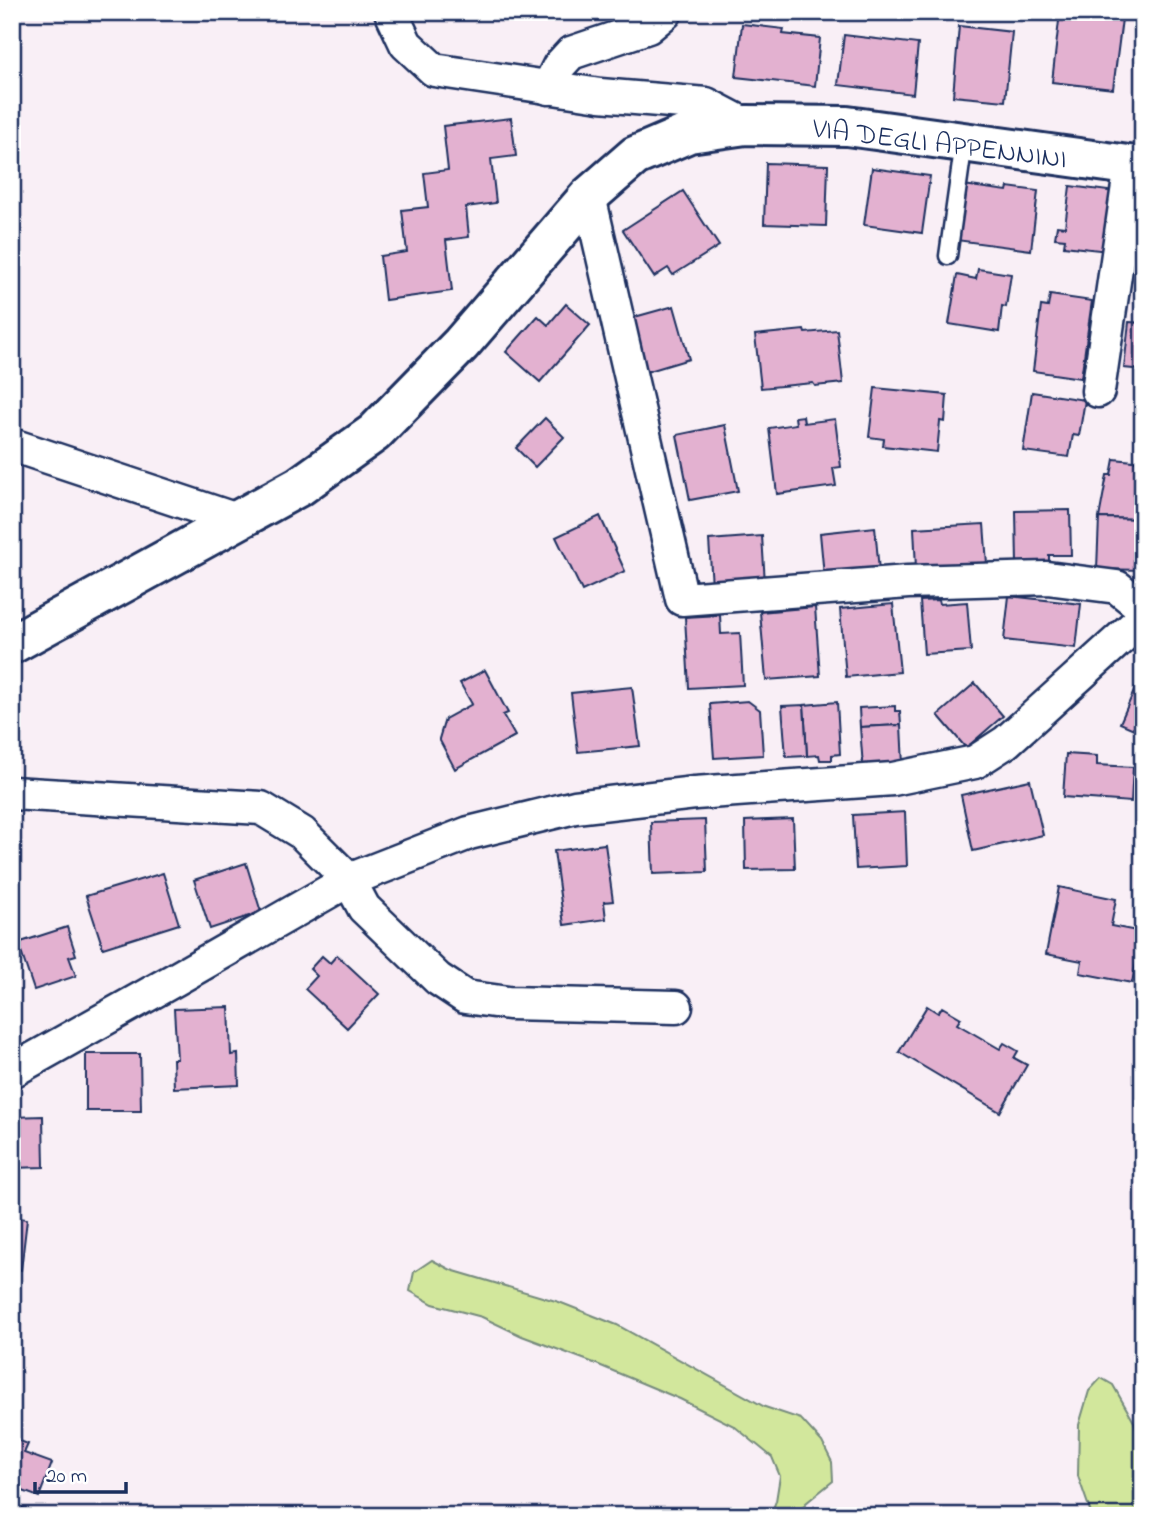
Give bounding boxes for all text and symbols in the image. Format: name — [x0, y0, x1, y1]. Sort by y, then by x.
street label: VIA DEGLI APPENNINI — [809, 109, 1069, 181]
scale bar — [35, 1451, 126, 1495]
text: 20 m — [46, 1462, 87, 1492]

